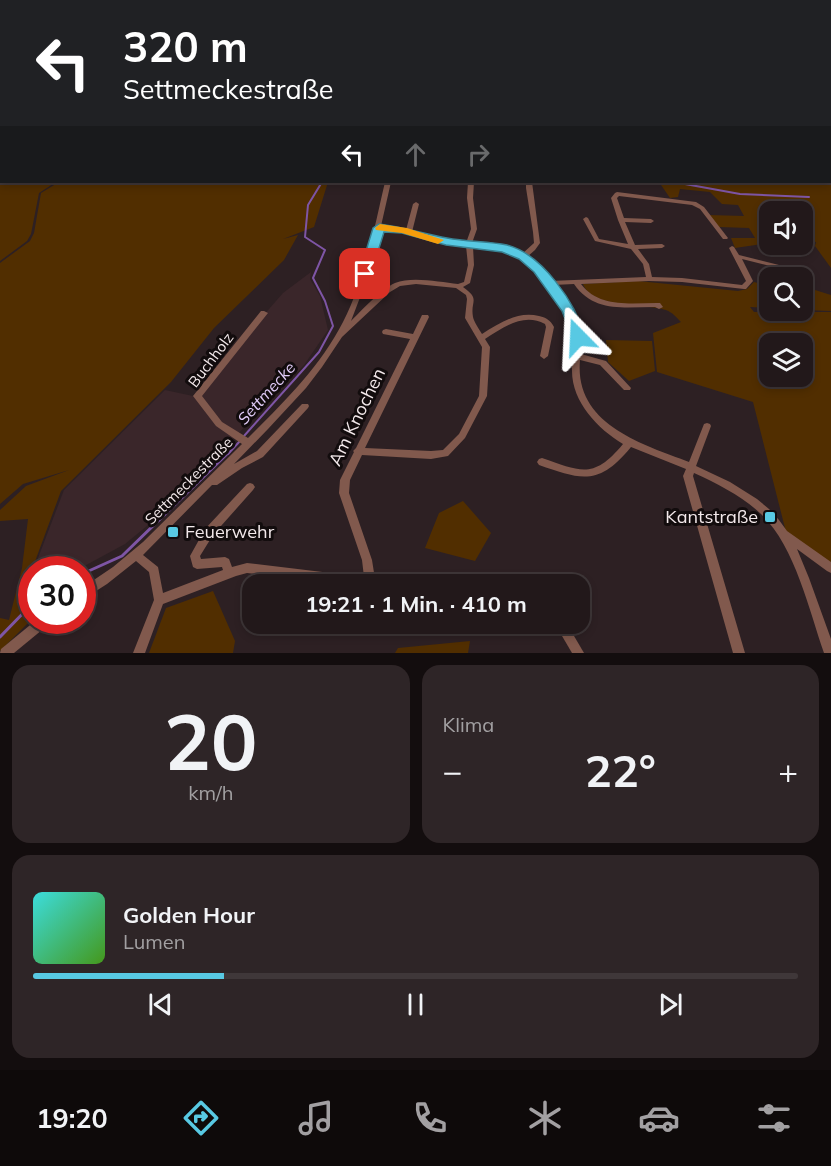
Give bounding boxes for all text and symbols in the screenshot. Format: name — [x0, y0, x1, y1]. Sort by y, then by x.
text: 320 m — [123, 20, 248, 73]
icon: left — [24, 24, 102, 102]
text: Settmeckestraße — [123, 72, 333, 106]
icon: left — [336, 138, 369, 171]
icon: ahead — [399, 138, 432, 171]
icon: right — [462, 138, 495, 171]
map controls — [759, 201, 813, 387]
button: sound — [759, 201, 813, 255]
pin — [339, 248, 390, 299]
icon: arrive — [348, 257, 381, 290]
button: search — [759, 267, 813, 321]
position arrow — [546, 305, 610, 369]
street label: Buchholz — [184, 328, 238, 391]
button: layers — [759, 333, 813, 387]
water label: Settmecke — [233, 357, 299, 428]
street label: Am Knochen — [323, 364, 390, 469]
street label: Settmeckestraße — [141, 433, 237, 529]
place label: Kantstraße — [665, 505, 758, 528]
marker: Kantstraße — [763, 510, 777, 524]
place label: Feuerwehr — [185, 520, 275, 543]
marker: Feuerwehr — [166, 525, 180, 539]
speed limit sign: 30 — [18, 556, 96, 634]
text: 19:21 · 1 Min. · 410 m — [305, 590, 527, 618]
text: 20 — [164, 692, 258, 790]
text: Klima — [443, 712, 494, 737]
text: 22° — [585, 742, 656, 798]
text: − — [443, 750, 462, 791]
text: + — [778, 750, 798, 791]
text: km/h — [188, 780, 233, 805]
text: Golden Hour — [123, 901, 255, 929]
text: Lumen — [123, 929, 185, 954]
icon: previous — [144, 988, 177, 1021]
icon: pause — [399, 988, 432, 1021]
icon: next — [654, 988, 687, 1021]
icon: directions — [180, 1097, 222, 1139]
icon: music — [295, 1097, 337, 1139]
icon: phone — [409, 1097, 451, 1139]
icon: climate — [524, 1097, 566, 1139]
icon: car — [638, 1097, 680, 1139]
icon: filters — [753, 1097, 795, 1139]
text: 19:20 — [36, 1101, 108, 1135]

